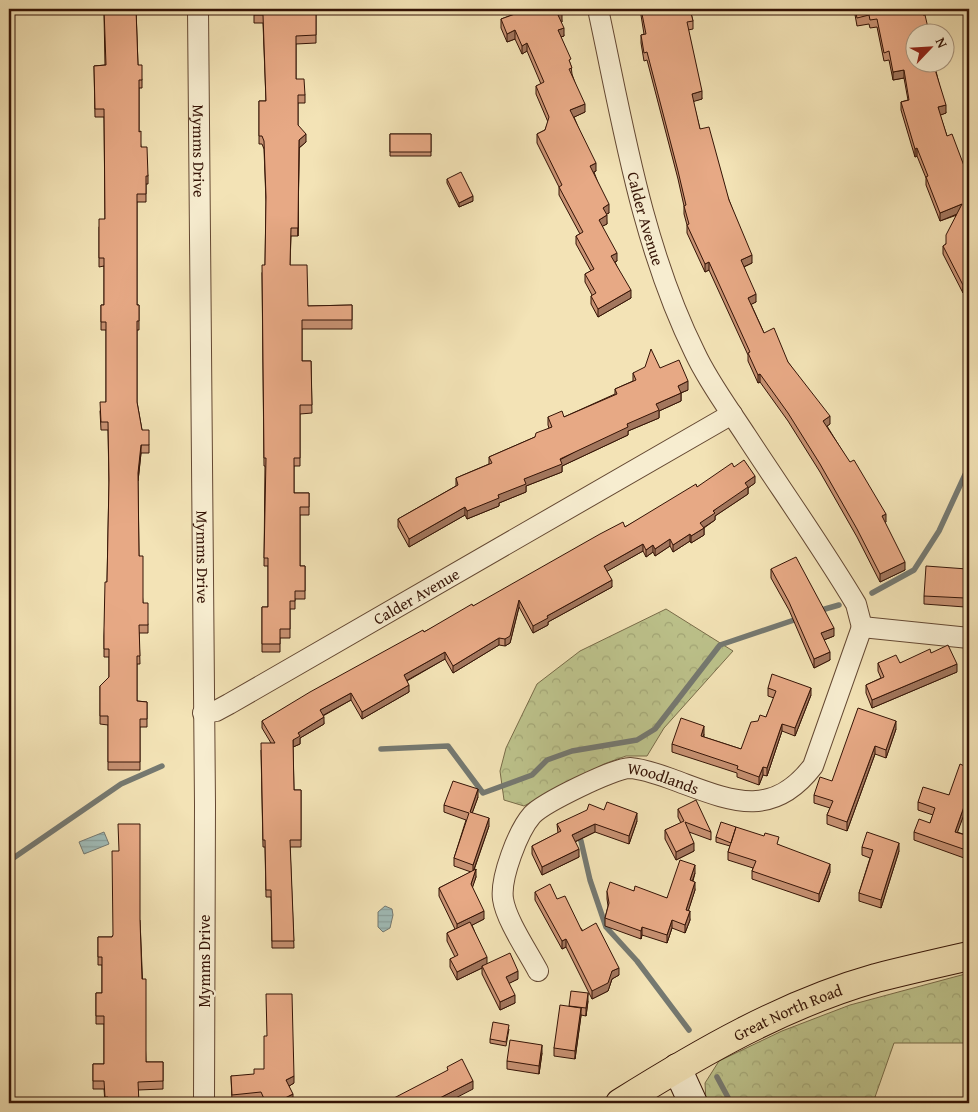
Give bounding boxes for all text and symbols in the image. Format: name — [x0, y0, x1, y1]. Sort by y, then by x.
north arrow — [906, 22, 956, 72]
text: N — [931, 34, 953, 52]
street label: Mymms Drive — [187, 104, 212, 198]
street label: Calder Avenue — [621, 169, 670, 268]
street label: Mymms Drive — [190, 510, 215, 604]
street label: Calder Avenue — [369, 562, 464, 630]
street label: Woodlands — [626, 756, 702, 800]
street label: Mymms Drive — [192, 915, 216, 1008]
street label: Great North Road — [729, 978, 846, 1047]

